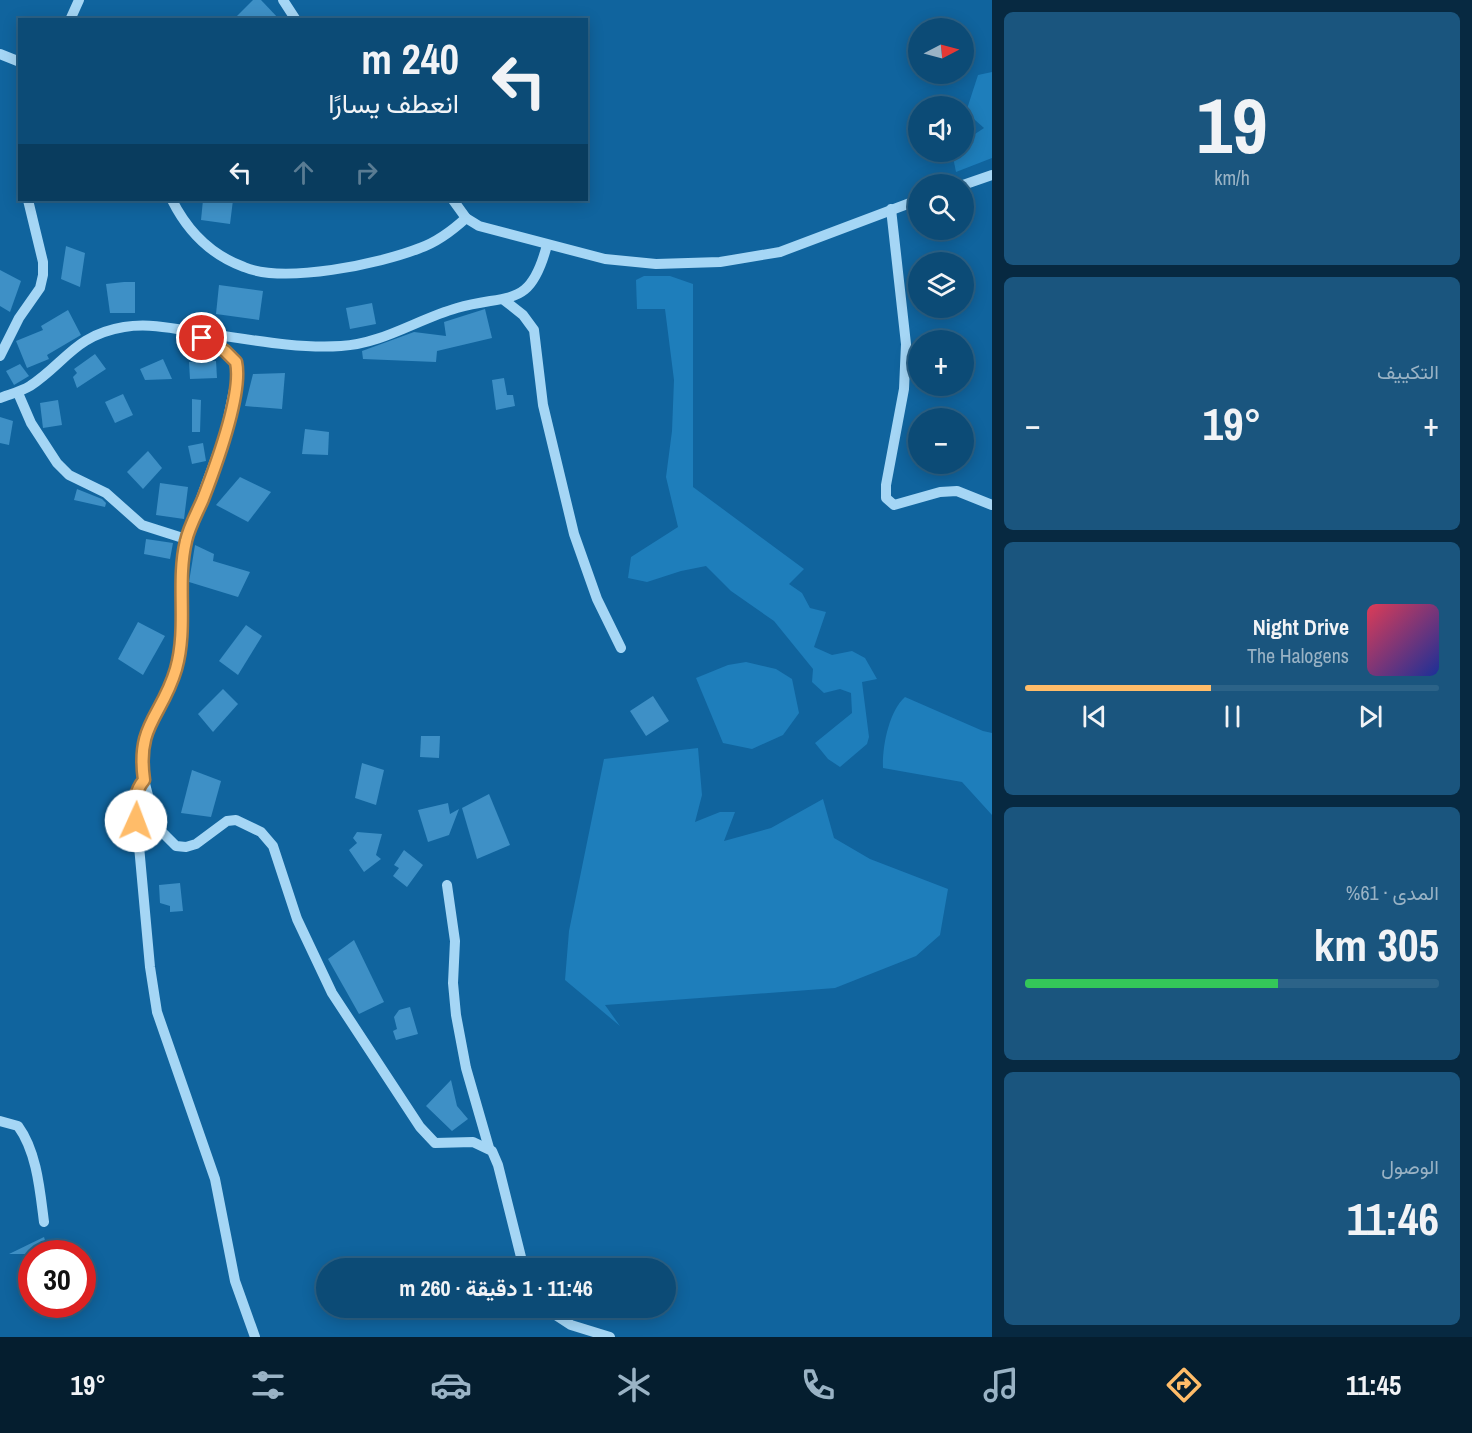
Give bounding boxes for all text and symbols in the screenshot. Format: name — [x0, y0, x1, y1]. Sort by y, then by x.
north arrow — [908, 18, 974, 84]
map controls — [908, 18, 974, 474]
text: 240 m — [361, 31, 459, 87]
icon: left — [480, 42, 558, 120]
text: 19 — [1196, 72, 1268, 177]
text: انعطف يسارًا — [328, 85, 459, 121]
button: sound — [908, 96, 974, 162]
icon: left — [224, 156, 257, 189]
icon: ahead — [287, 156, 320, 189]
icon: right — [350, 156, 383, 189]
text: km/h — [1214, 164, 1250, 191]
button: search — [908, 174, 974, 240]
button: layers — [908, 252, 974, 318]
pin — [176, 312, 227, 363]
icon: arrive — [185, 321, 218, 354]
button: + — [908, 330, 974, 396]
text: التكييف — [1377, 358, 1439, 385]
text: 19° — [1202, 393, 1262, 454]
text: − — [1025, 402, 1041, 446]
text: + — [1423, 402, 1439, 446]
button: − — [908, 408, 974, 474]
text: Night Drive — [1253, 612, 1349, 642]
text: The Halogens — [1247, 642, 1349, 669]
icon: previous — [1078, 700, 1111, 733]
icon: pause — [1216, 700, 1249, 733]
icon: next — [1354, 700, 1387, 733]
position arrow — [104, 789, 168, 853]
text: المدى · 61% — [1346, 879, 1439, 906]
text: 305 km — [1314, 914, 1439, 975]
text: الوصول — [1381, 1153, 1439, 1180]
text: 11:46 — [1347, 1188, 1439, 1249]
speed limit sign: 30 — [18, 1240, 96, 1318]
text: 11:46 · 1 دقيقة · 260 m — [399, 1273, 593, 1303]
icon: filters — [247, 1364, 289, 1406]
icon: car — [430, 1364, 472, 1406]
icon: climate — [613, 1364, 655, 1406]
icon: phone — [797, 1364, 839, 1406]
icon: music — [980, 1364, 1022, 1406]
icon: directions — [1163, 1364, 1205, 1406]
text: 19° — [71, 1367, 106, 1403]
text: 11:45 — [1346, 1367, 1401, 1403]

